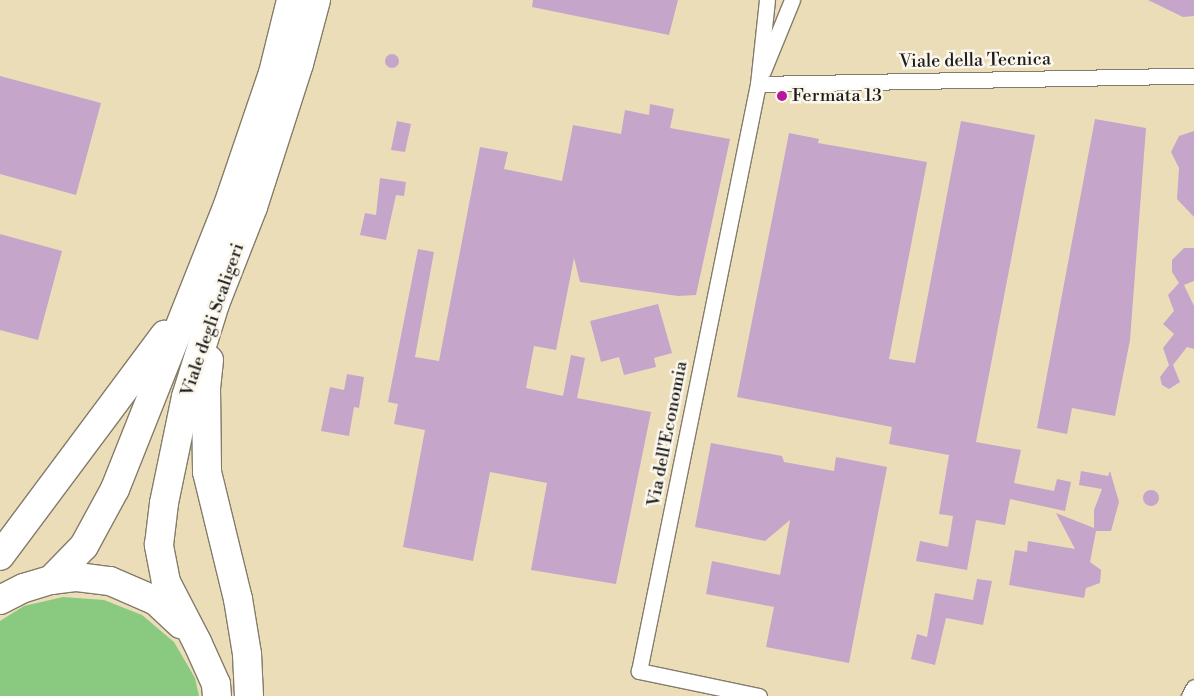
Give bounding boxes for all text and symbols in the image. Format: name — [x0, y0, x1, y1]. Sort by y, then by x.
street label: Viale della Tecnica — [899, 49, 1051, 73]
place label: Fermata 13 — [792, 85, 882, 107]
marker: Fermata 13 — [776, 90, 788, 102]
street label: Viale degli Scaligeri — [177, 241, 249, 399]
street label: Via dell'Economia — [643, 359, 693, 509]

